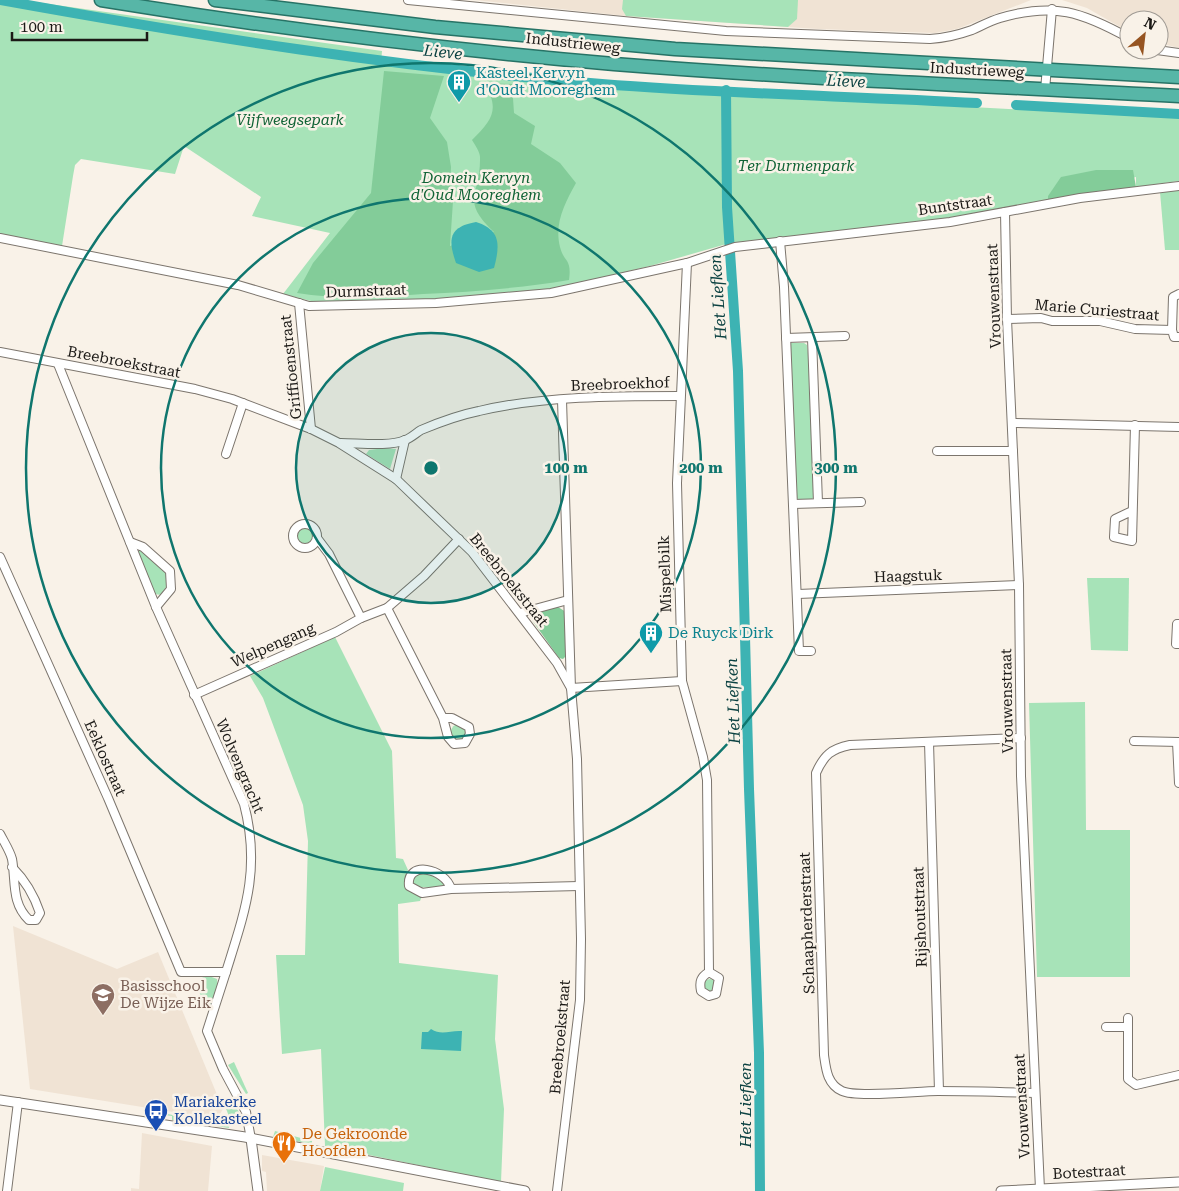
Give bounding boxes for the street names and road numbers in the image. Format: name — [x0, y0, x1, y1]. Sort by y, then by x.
street label: Industrieweg — [525, 29, 622, 57]
street label: Industrieweg — [929, 59, 1025, 81]
street label: Buntstraat — [917, 191, 994, 219]
street label: Vrouwenstraat — [983, 243, 1005, 349]
street label: Durmstraat — [325, 281, 407, 301]
street label: Marie Curiestraat — [1034, 296, 1160, 324]
street label: Griffioenstraat — [277, 313, 305, 420]
street label: Breebroekstraat — [66, 342, 183, 382]
street label: Breebroekhof — [570, 373, 671, 395]
street label: Breebroekstraat — [466, 530, 552, 631]
street label: Mispelbilk — [655, 535, 675, 613]
street label: Haagstuk — [873, 566, 943, 586]
street label: Welpengang — [228, 618, 318, 671]
street label: Vrouwenstraat — [997, 648, 1017, 754]
street label: Wolvengracht — [212, 716, 268, 816]
street label: Eeklostraat — [80, 717, 130, 799]
street label: Schaapherderstraat — [796, 851, 818, 994]
street label: Rijshoutstraat — [909, 866, 931, 968]
street label: Breebroekstraat — [546, 978, 574, 1095]
street label: Vrouwenstraat — [1010, 1053, 1034, 1159]
street label: Botestraat — [1052, 1161, 1126, 1183]

